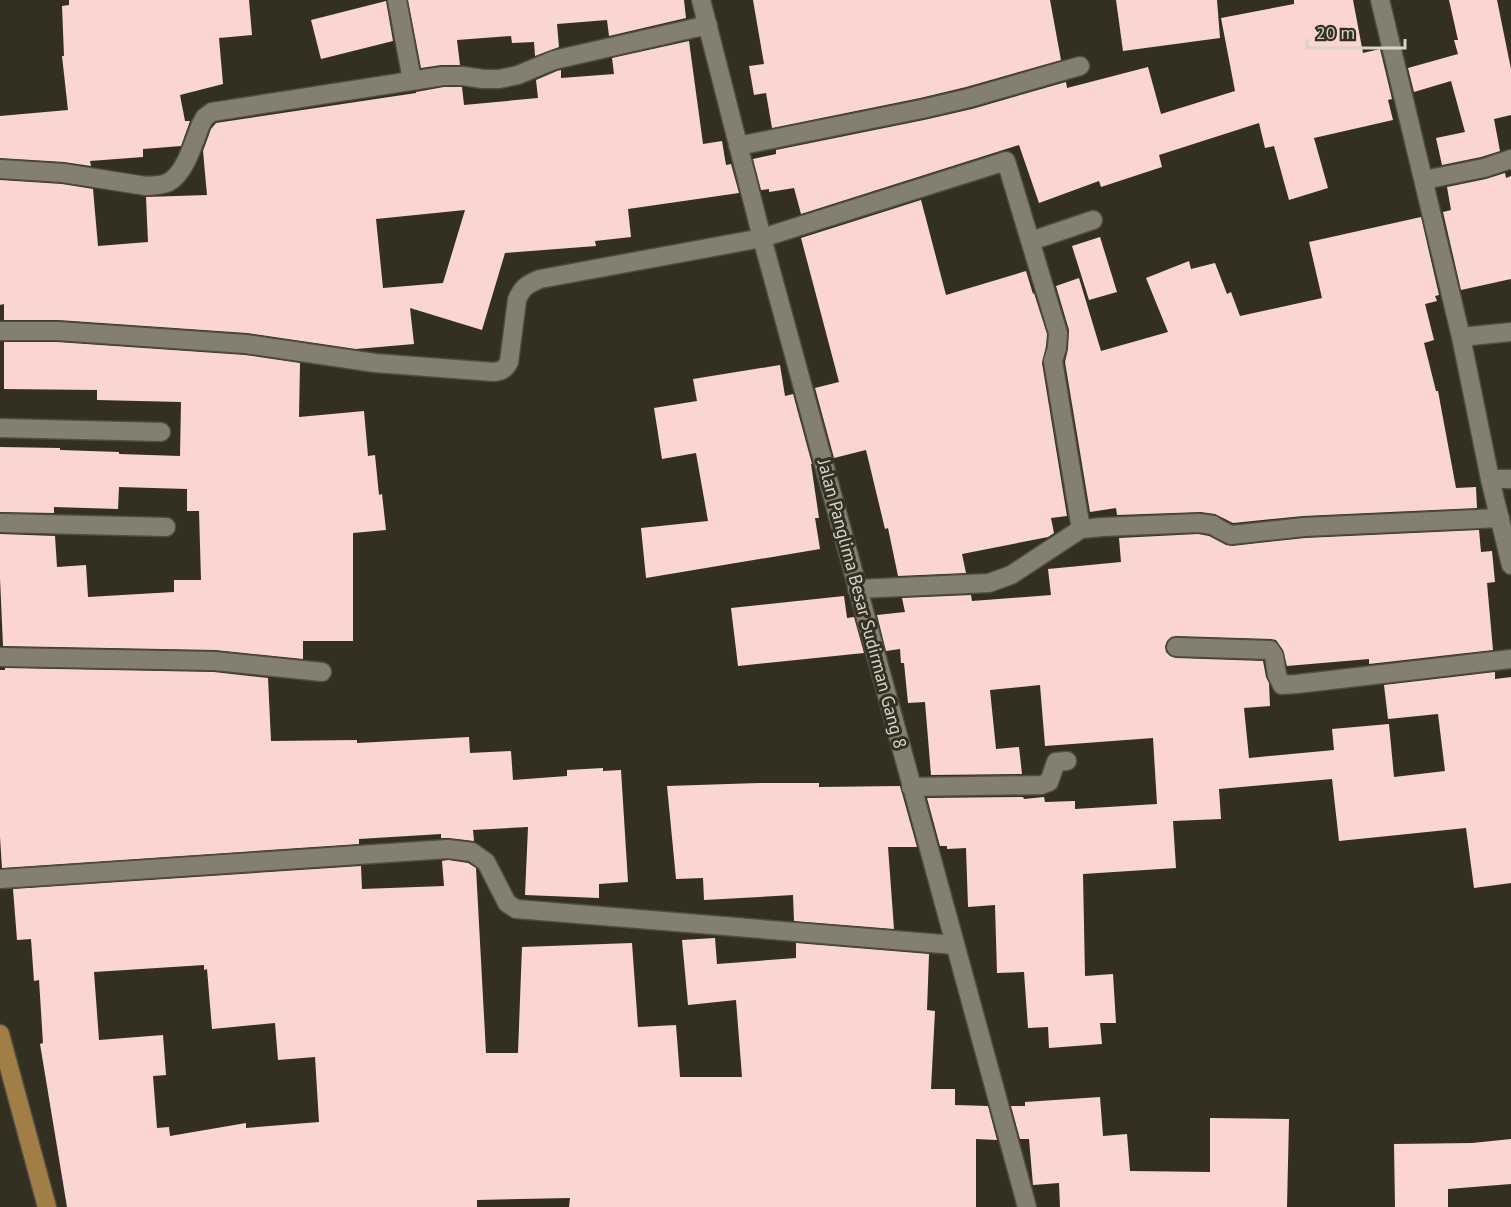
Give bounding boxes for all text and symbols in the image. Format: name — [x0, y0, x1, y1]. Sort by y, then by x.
scale bar — [1307, 12, 1404, 50]
text: 20 m — [1316, 21, 1355, 44]
street label: Jalan Panglima Besar Sudirman Gang 8 — [812, 456, 912, 751]

